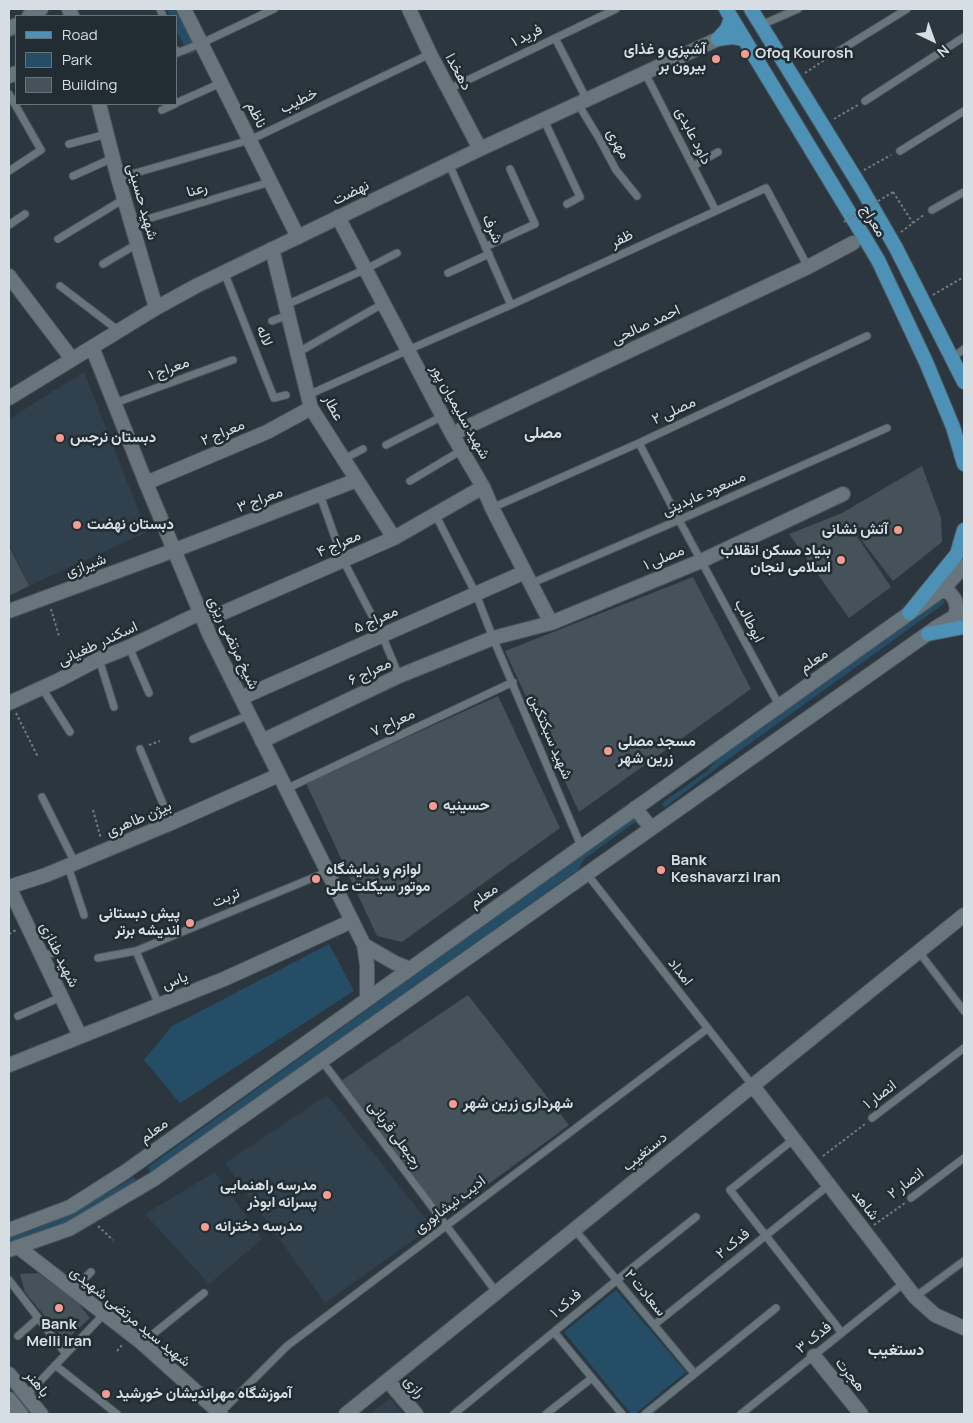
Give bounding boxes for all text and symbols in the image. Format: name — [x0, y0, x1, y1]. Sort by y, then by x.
legend — [15, 15, 178, 105]
north arrow — [908, 15, 958, 65]
street label: فرید ۱ — [508, 21, 546, 51]
text: Road — [62, 24, 98, 45]
place label: آشپزی و غذای بیرون بر — [624, 41, 706, 76]
text: N — [933, 41, 953, 62]
place label: Ofoq Kourosh — [755, 45, 853, 63]
marker: Ofoq Kourosh — [739, 48, 751, 60]
text: Park — [62, 49, 92, 70]
street label: دهخدا — [441, 50, 475, 94]
marker: آشپزی و غذای بیرون بر — [710, 53, 722, 65]
text: Building — [62, 74, 117, 95]
street label: خطیب — [277, 84, 321, 118]
street label: ناظم — [242, 99, 270, 131]
street label: داود عابدی — [671, 104, 715, 168]
street label: مهری — [602, 126, 634, 162]
street label: شهید حسینی — [123, 162, 161, 242]
street label: نهضت — [330, 176, 372, 210]
street label: رعنا — [184, 178, 210, 202]
street label: معراج — [856, 201, 890, 241]
street label: شرف — [478, 212, 506, 246]
street label: ظفر — [608, 226, 636, 252]
street label: احمد صالحی — [609, 301, 683, 349]
street label: لاله — [252, 323, 276, 349]
street label: معراج ۱ — [146, 353, 192, 385]
street label: شهید سلیمیان پور — [426, 361, 494, 463]
street label: عطار — [319, 392, 347, 424]
street label: مصلی ۲ — [649, 393, 699, 429]
street label: معراج ۲ — [198, 416, 248, 450]
district label: مصلی — [524, 424, 562, 444]
place label: دبستان نرجس — [70, 429, 156, 447]
marker: دبستان نرجس — [54, 432, 66, 444]
street label: مسعود عابدینی — [659, 468, 749, 520]
street label: معراج ۳ — [234, 483, 286, 517]
place label: دبستان نهضت — [87, 516, 174, 534]
marker: دبستان نهضت — [71, 519, 83, 531]
place label: آتش نشانی — [822, 521, 888, 539]
marker: آتش نشانی — [892, 524, 904, 536]
street label: معراج ۴ — [314, 526, 364, 562]
street label: مصلی ۱ — [641, 541, 687, 575]
place label: بنیاد مسکن انقلاب اسلامی لنجان — [721, 542, 831, 577]
street label: شیرازی — [63, 550, 109, 582]
marker: بنیاد مسکن انقلاب اسلامی لنجان — [835, 554, 847, 566]
street label: شیخ مرتضی ریزی — [203, 593, 263, 693]
street label: ابوطالب — [730, 596, 768, 646]
street label: معراج ۵ — [351, 602, 401, 638]
street label: اسکندر طغیانی — [55, 618, 141, 670]
street label: معلم — [796, 645, 832, 677]
street label: معراج ۶ — [346, 654, 394, 690]
street label: شهید سبکتکین — [524, 692, 576, 782]
street label: معراح ۷ — [368, 705, 418, 741]
place label: مسجد مصلی زرین شهر — [618, 733, 696, 768]
marker: مسجد مصلی زرین شهر — [602, 745, 614, 757]
street label: بیژن طاهری — [104, 797, 174, 841]
place label: حسینیه — [443, 797, 490, 815]
marker: حسینیه — [427, 800, 439, 812]
place label: Bank Keshavarzi Iran — [671, 852, 781, 887]
place label: لوازم و نمایشگاه موتور سیکلت علی — [326, 861, 430, 896]
marker: Bank Keshavarzi Iran — [655, 864, 667, 876]
marker: لوازم و نمایشگاه موتور سیکلت علی — [310, 873, 322, 885]
street label: معلم — [466, 880, 502, 912]
street label: تربت — [209, 884, 243, 912]
place label: پیش دبستانی اندیشه برتر — [99, 905, 180, 940]
marker: پیش دبستانی اندیشه برتر — [184, 917, 196, 929]
street label: شهید طنازی — [36, 920, 82, 990]
street label: امداد — [664, 955, 696, 989]
street label: یاس — [159, 968, 191, 994]
street label: انصار ۱ — [860, 1077, 900, 1113]
place label: شهرداری زرین شهر — [463, 1095, 573, 1113]
street label: رجبعلی قربانی — [364, 1098, 426, 1172]
marker: شهرداری زرین شهر — [447, 1098, 459, 1110]
street label: معلم — [136, 1115, 172, 1147]
street label: دستغیب — [619, 1129, 671, 1175]
street label: انصار ۲ — [884, 1165, 928, 1203]
street label: ادیب نیشابوری — [410, 1172, 490, 1238]
place label: مدرسه راهنمایی پسرانه ابوذر — [220, 1177, 317, 1212]
street label: شاهد — [847, 1186, 883, 1224]
marker: مدرسه راهنمایی پسرانه ابوذر — [321, 1189, 333, 1201]
place label: مدرسه دخترانه — [215, 1218, 303, 1236]
marker: مدرسه دخترانه — [199, 1221, 211, 1233]
street label: فدک ۲ — [712, 1225, 754, 1263]
street label: شهید سید مرتضی شهیدی — [66, 1263, 194, 1371]
street label: سعادت ۲ — [620, 1266, 670, 1320]
street label: فدک ۱ — [547, 1286, 585, 1322]
marker: Bank Melli Iran — [53, 1302, 65, 1314]
place label: Bank Melli Iran — [26, 1316, 92, 1351]
street label: فدک ۳ — [793, 1318, 835, 1358]
district label: دستغیب — [868, 1341, 924, 1361]
street label: هجرت — [831, 1354, 869, 1396]
street label: باهنر — [21, 1367, 53, 1401]
street label: رازی — [400, 1372, 428, 1402]
place label: آموزشگاه مهراندیشان خورشید — [116, 1385, 292, 1403]
marker: آموزشگاه مهراندیشان خورشید — [100, 1388, 112, 1400]

